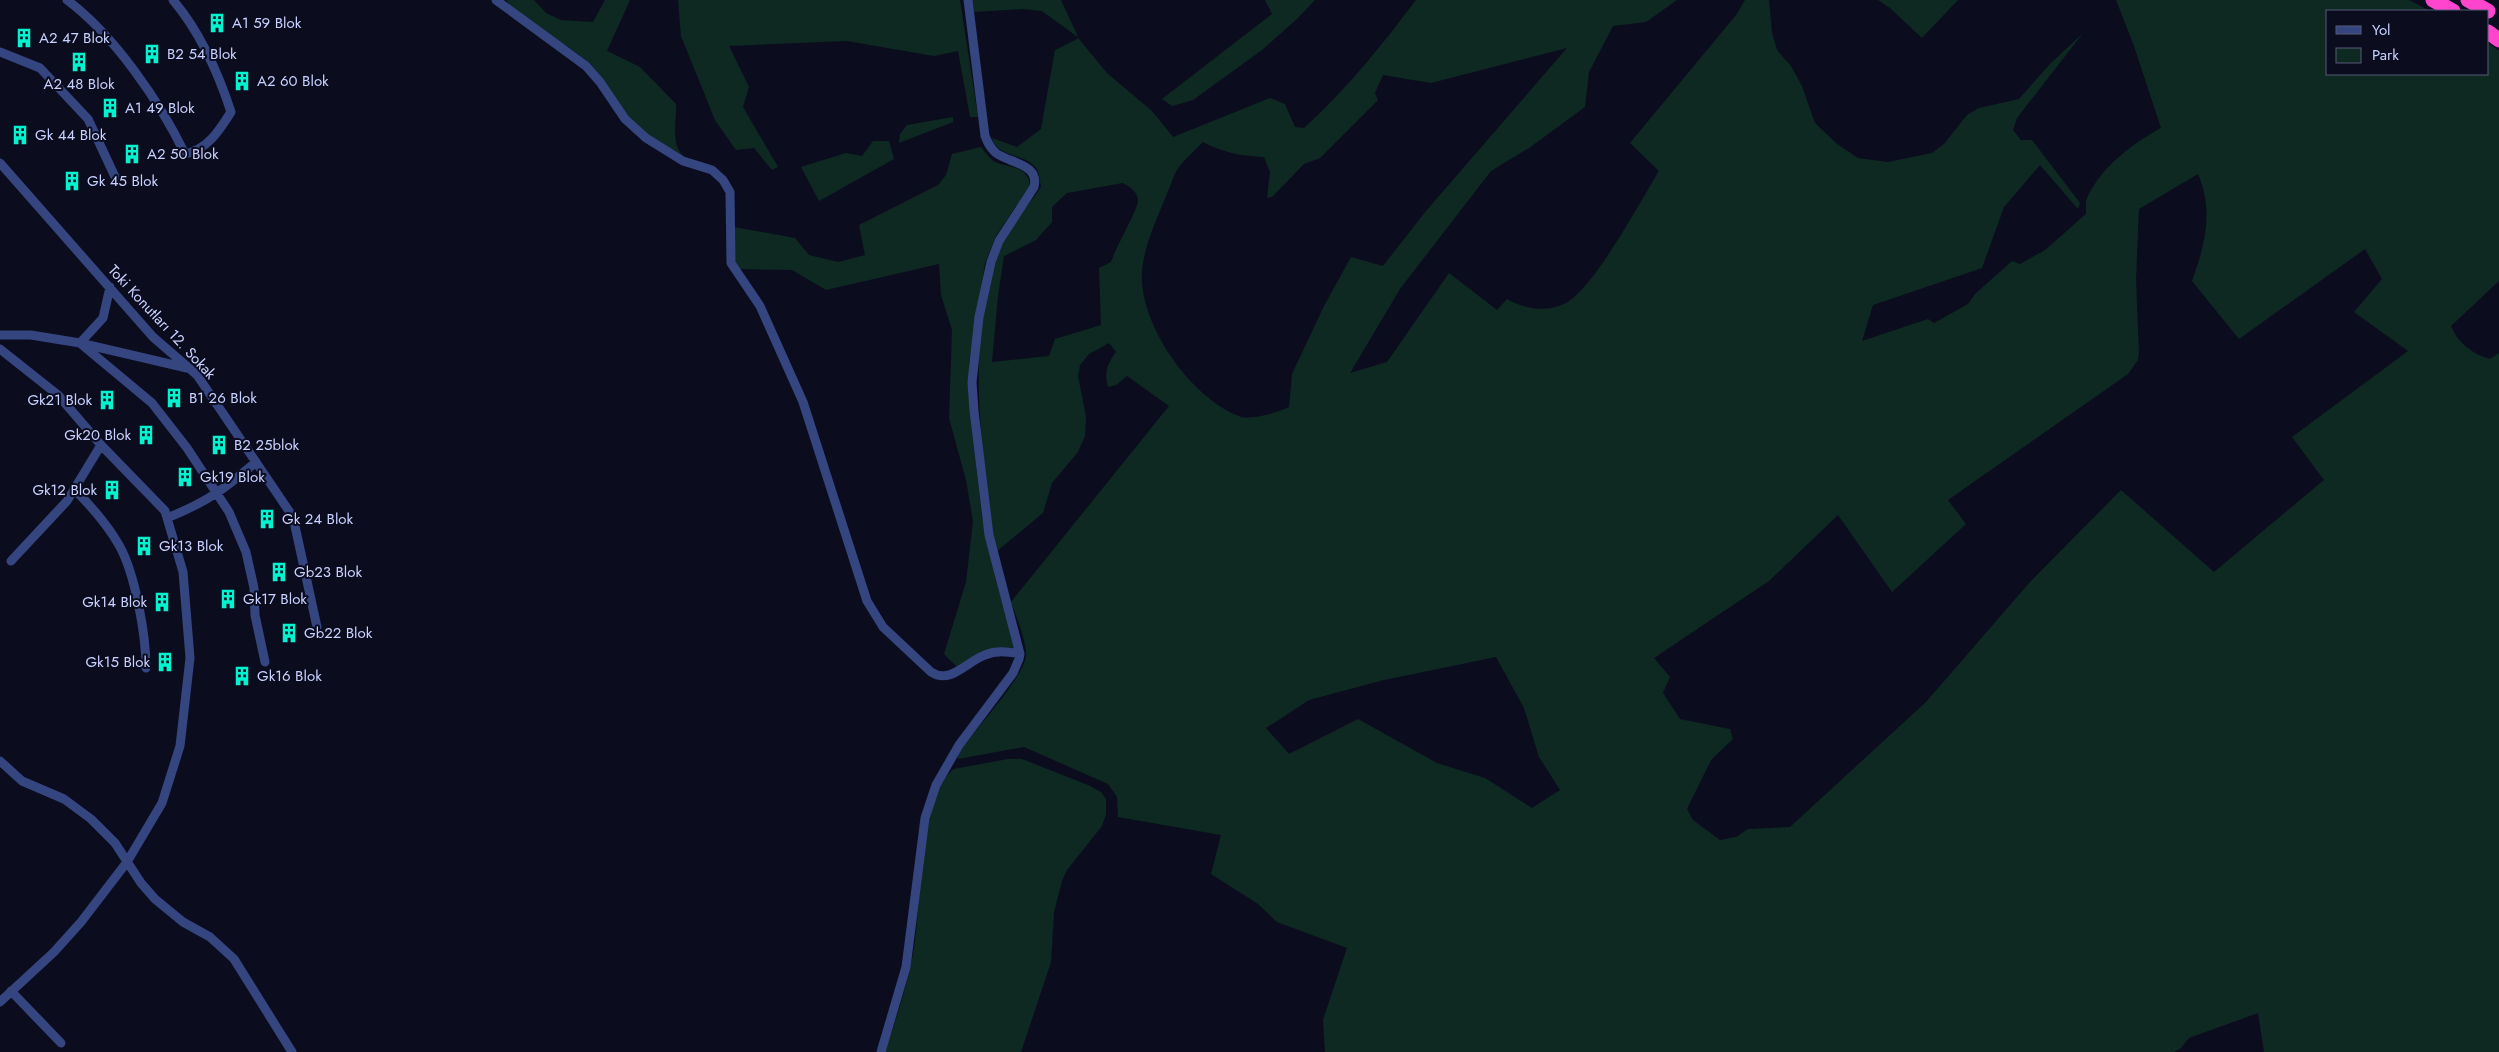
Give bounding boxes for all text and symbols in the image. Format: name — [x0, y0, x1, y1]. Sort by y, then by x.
legend — [2326, 10, 2489, 75]
building icon: A1 59 Blok — [206, 12, 228, 34]
place label: A1 59 Blok — [232, 12, 302, 34]
text: Yol — [2372, 19, 2391, 41]
building icon: A2 47 Blok — [13, 27, 35, 49]
place label: A2 47 Blok — [39, 27, 110, 49]
building icon: B2 54 Blok — [141, 43, 163, 65]
place label: B2 54 Blok — [167, 43, 237, 65]
text: Park — [2372, 44, 2399, 66]
building icon: A2 48 Blok — [68, 51, 90, 73]
building icon: A2 60 Blok — [231, 70, 253, 92]
place label: A2 60 Blok — [257, 70, 329, 92]
place label: A2 48 Blok — [44, 73, 115, 95]
building icon: A1 49 Blok — [99, 97, 121, 119]
place label: A1 49 Blok — [125, 97, 195, 119]
building icon: Gk 44 Blok — [9, 124, 31, 146]
place label: Gk 44 Blok — [35, 124, 107, 146]
building icon: A2 50 Blok — [121, 143, 143, 165]
place label: A2 50 Blok — [147, 143, 219, 165]
building icon: Gk 45 Blok — [61, 170, 83, 192]
place label: Gk 45 Blok — [87, 170, 158, 192]
street label: Toki Konutları 12. Sokak — [103, 260, 221, 384]
building icon: B1 26 Blok — [163, 387, 185, 409]
place label: B1 26 Blok — [189, 387, 257, 409]
place label: Gk21 Blok — [27, 389, 92, 411]
building icon: Gk21 Blok — [96, 389, 118, 411]
place label: Gk20 Blok — [64, 424, 131, 446]
building icon: Gk20 Blok — [135, 424, 157, 446]
building icon: B2 25blok — [208, 434, 230, 456]
place label: B2 25blok — [234, 434, 300, 456]
building icon: Gk19 Blok — [174, 466, 196, 488]
place label: Gk19 Blok — [200, 466, 265, 488]
place label: Gk12 Blok — [32, 479, 97, 501]
building icon: Gk12 Blok — [101, 479, 123, 501]
building icon: Gk 24 Blok — [256, 508, 278, 530]
place label: Gk 24 Blok — [282, 508, 354, 530]
building icon: Gk13 Blok — [133, 535, 155, 557]
place label: Gk13 Blok — [159, 535, 224, 557]
building icon: Gb23 Blok — [268, 561, 290, 583]
place label: Gb23 Blok — [294, 561, 362, 583]
building icon: Gk17 Blok — [217, 588, 239, 610]
place label: Gk17 Blok — [243, 588, 307, 610]
place label: Gk14 Blok — [82, 591, 147, 613]
building icon: Gk14 Blok — [151, 591, 173, 613]
building icon: Gb22 Blok — [278, 622, 300, 644]
place label: Gb22 Blok — [304, 622, 373, 644]
place label: Gk15 Blok — [85, 651, 150, 673]
building icon: Gk15 Blok — [154, 651, 176, 673]
building icon: Gk16 Blok — [231, 665, 253, 687]
place label: Gk16 Blok — [257, 665, 322, 687]

